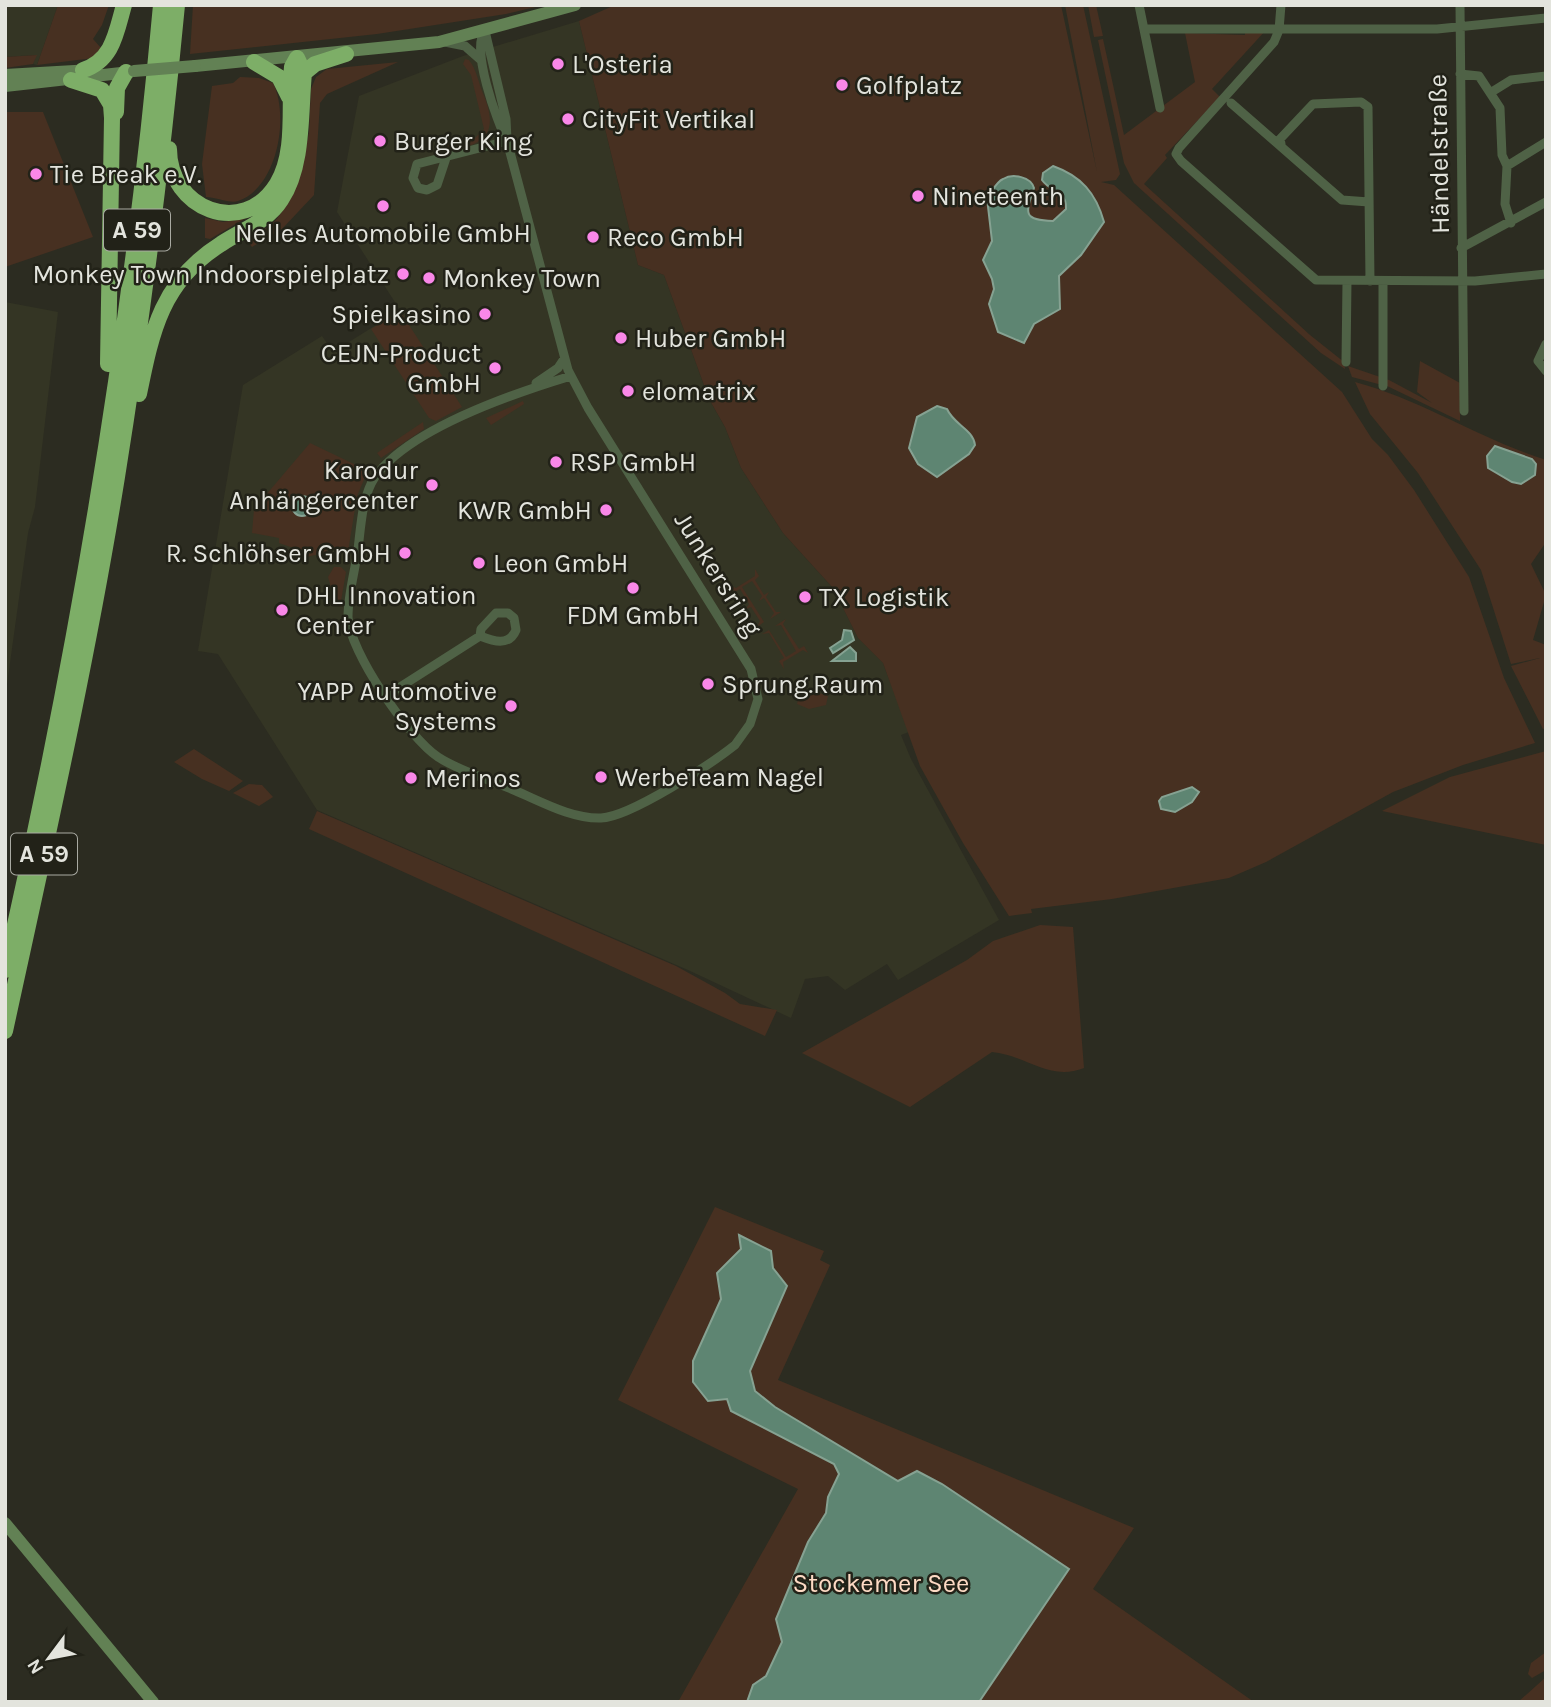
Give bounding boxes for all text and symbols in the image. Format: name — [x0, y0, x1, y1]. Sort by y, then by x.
place label: L'Osteria — [572, 49, 673, 80]
marker: L'Osteria — [550, 56, 566, 72]
place label: Golfplatz — [856, 70, 962, 101]
street label: Händelstraße — [1422, 74, 1456, 234]
marker: Golfplatz — [834, 77, 850, 93]
place label: CityFit Vertikal — [582, 104, 755, 135]
marker: CityFit Vertikal — [560, 111, 576, 127]
place label: Burger King — [394, 126, 533, 157]
marker: Burger King — [372, 133, 388, 149]
place label: Tie Break e.V. — [50, 159, 202, 190]
marker: Tie Break e.V. — [28, 166, 44, 182]
place label: Nineteenth — [932, 181, 1064, 212]
marker: Nineteenth — [910, 188, 926, 204]
marker: Nelles Automobile GmbH — [375, 198, 391, 214]
road number: A 59 — [104, 210, 170, 250]
place label: Nelles Automobile GmbH — [235, 218, 531, 249]
place label: Reco GmbH — [607, 222, 744, 253]
marker: Reco GmbH — [585, 229, 601, 245]
place label: Monkey Town Indoorspielplatz — [33, 259, 389, 290]
place label: Monkey Town — [443, 263, 601, 294]
marker: Monkey Town Indoorspielplatz — [395, 266, 411, 282]
marker: Monkey Town — [421, 270, 437, 286]
place label: Spielkasino — [331, 299, 471, 330]
marker: Spielkasino — [477, 306, 493, 322]
place label: Huber GmbH — [635, 323, 786, 354]
marker: Huber GmbH — [613, 330, 629, 346]
place label: CEJN-Product GmbH — [321, 338, 481, 399]
marker: CEJN-Product GmbH — [487, 360, 503, 376]
place label: elomatrix — [642, 376, 756, 407]
marker: elomatrix — [620, 383, 636, 399]
place label: RSP GmbH — [570, 447, 696, 478]
marker: RSP GmbH — [548, 454, 564, 470]
place label: Karodur Anhängercenter — [229, 455, 419, 516]
marker: Karodur Anhängercenter — [424, 477, 440, 493]
place label: KWR GmbH — [457, 495, 592, 526]
marker: KWR GmbH — [598, 502, 614, 518]
street label: Junkersring — [668, 506, 769, 642]
place label: R. Schlöhser GmbH — [166, 538, 391, 569]
marker: R. Schlöhser GmbH — [397, 545, 413, 561]
place label: Leon GmbH — [493, 548, 628, 579]
marker: Leon GmbH — [471, 555, 487, 571]
place label: DHL Innovation Center — [296, 580, 477, 641]
marker: FDM GmbH — [625, 580, 641, 596]
place label: TX Logistik — [819, 582, 950, 613]
marker: TX Logistik — [797, 589, 813, 605]
place label: FDM GmbH — [567, 600, 699, 631]
marker: DHL Innovation Center — [274, 602, 290, 618]
place label: Sprung.Raum — [722, 669, 883, 700]
place label: YAPP Automotive Systems — [298, 676, 497, 737]
marker: Sprung.Raum — [700, 676, 716, 692]
marker: YAPP Automotive Systems — [503, 698, 519, 714]
place label: WerbeTeam Nagel — [615, 762, 824, 793]
place label: Merinos — [425, 763, 521, 794]
marker: WerbeTeam Nagel — [593, 769, 609, 785]
marker: Merinos — [403, 770, 419, 786]
road number: A 59 — [11, 834, 77, 874]
park label: Stockemer See — [793, 1568, 969, 1599]
north arrow — [14, 1623, 84, 1693]
text: N — [22, 1655, 48, 1678]

